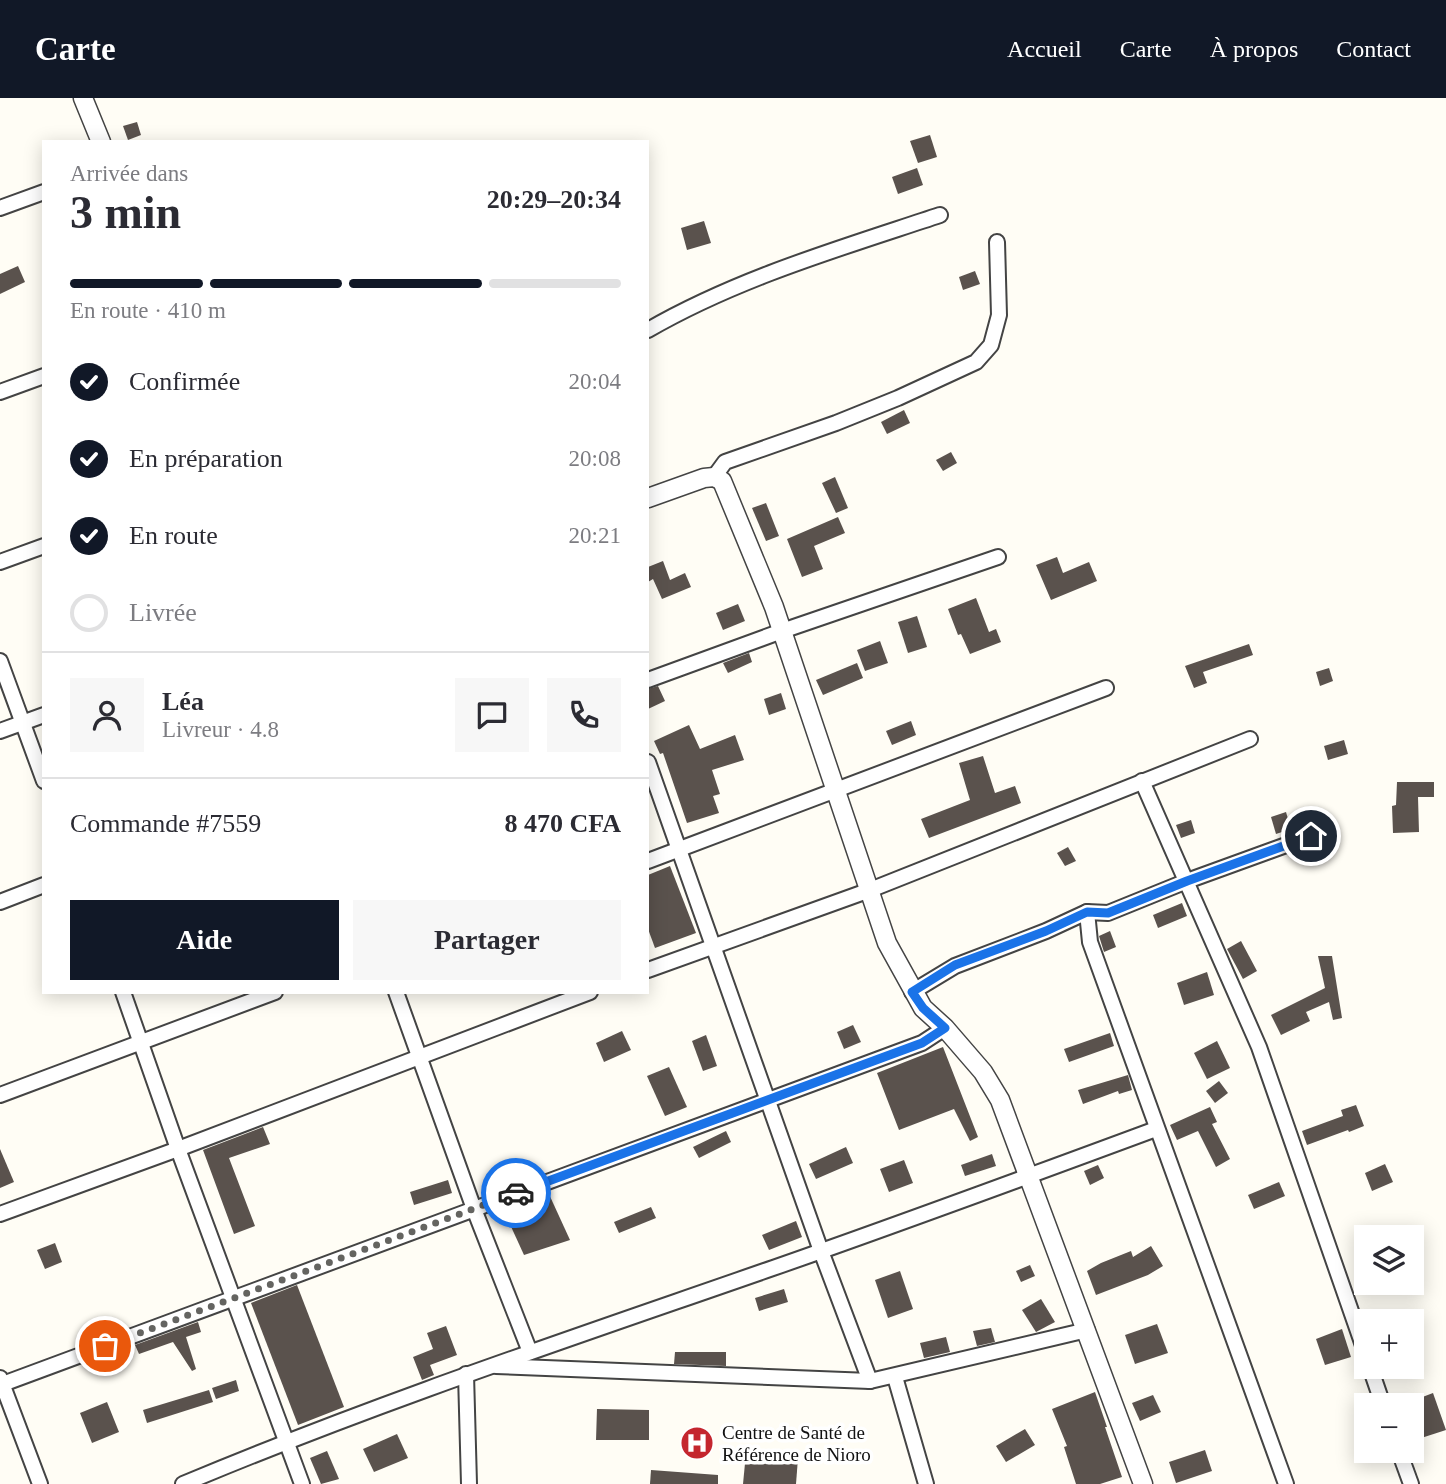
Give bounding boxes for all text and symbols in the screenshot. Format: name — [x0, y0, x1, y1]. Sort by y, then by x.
text: Carte — [35, 31, 116, 67]
text: Accueil — [1007, 36, 1082, 62]
text: Carte — [1120, 36, 1172, 62]
text: À propos — [1210, 36, 1298, 62]
text: Contact — [1336, 36, 1411, 62]
text: Arrivée dans — [70, 161, 188, 186]
text: 20:29–20:34 — [487, 185, 621, 214]
text: 3 min — [70, 187, 181, 238]
text: En route · 410 m — [70, 298, 226, 323]
icon: check — [70, 363, 108, 401]
text: Confirmée — [129, 367, 240, 396]
text: 20:04 — [569, 369, 621, 394]
icon: check — [70, 440, 108, 478]
text: En préparation — [129, 444, 283, 473]
text: 20:08 — [569, 446, 621, 471]
icon: check — [70, 517, 108, 555]
text: En route — [129, 521, 218, 550]
text: 20:21 — [569, 523, 621, 548]
text: Livrée — [129, 598, 197, 627]
button: person — [70, 678, 144, 752]
button: chat — [455, 678, 529, 752]
button: phone — [547, 678, 621, 752]
text: Léa — [162, 687, 204, 716]
text: Livreur · 4.8 — [162, 717, 279, 742]
pin — [1281, 806, 1341, 866]
text: Commande #7559 — [70, 809, 261, 838]
text: 8 470 CFA — [504, 809, 621, 838]
icon: home — [1292, 817, 1330, 855]
button: Aide — [70, 900, 339, 980]
button: Partager — [353, 900, 621, 980]
courier — [481, 1158, 551, 1228]
icon: car — [497, 1174, 535, 1212]
map controls — [1354, 1225, 1424, 1463]
button: layers — [1354, 1225, 1424, 1295]
button: + — [1354, 1309, 1424, 1379]
pin — [75, 1316, 135, 1376]
icon: bag — [86, 1327, 124, 1365]
button: − — [1354, 1393, 1424, 1463]
place label: Centre de Santé de Référence de Nioro — [722, 1422, 871, 1465]
hospital icon: Centre de Santé de Référence de Nioro — [678, 1424, 716, 1462]

